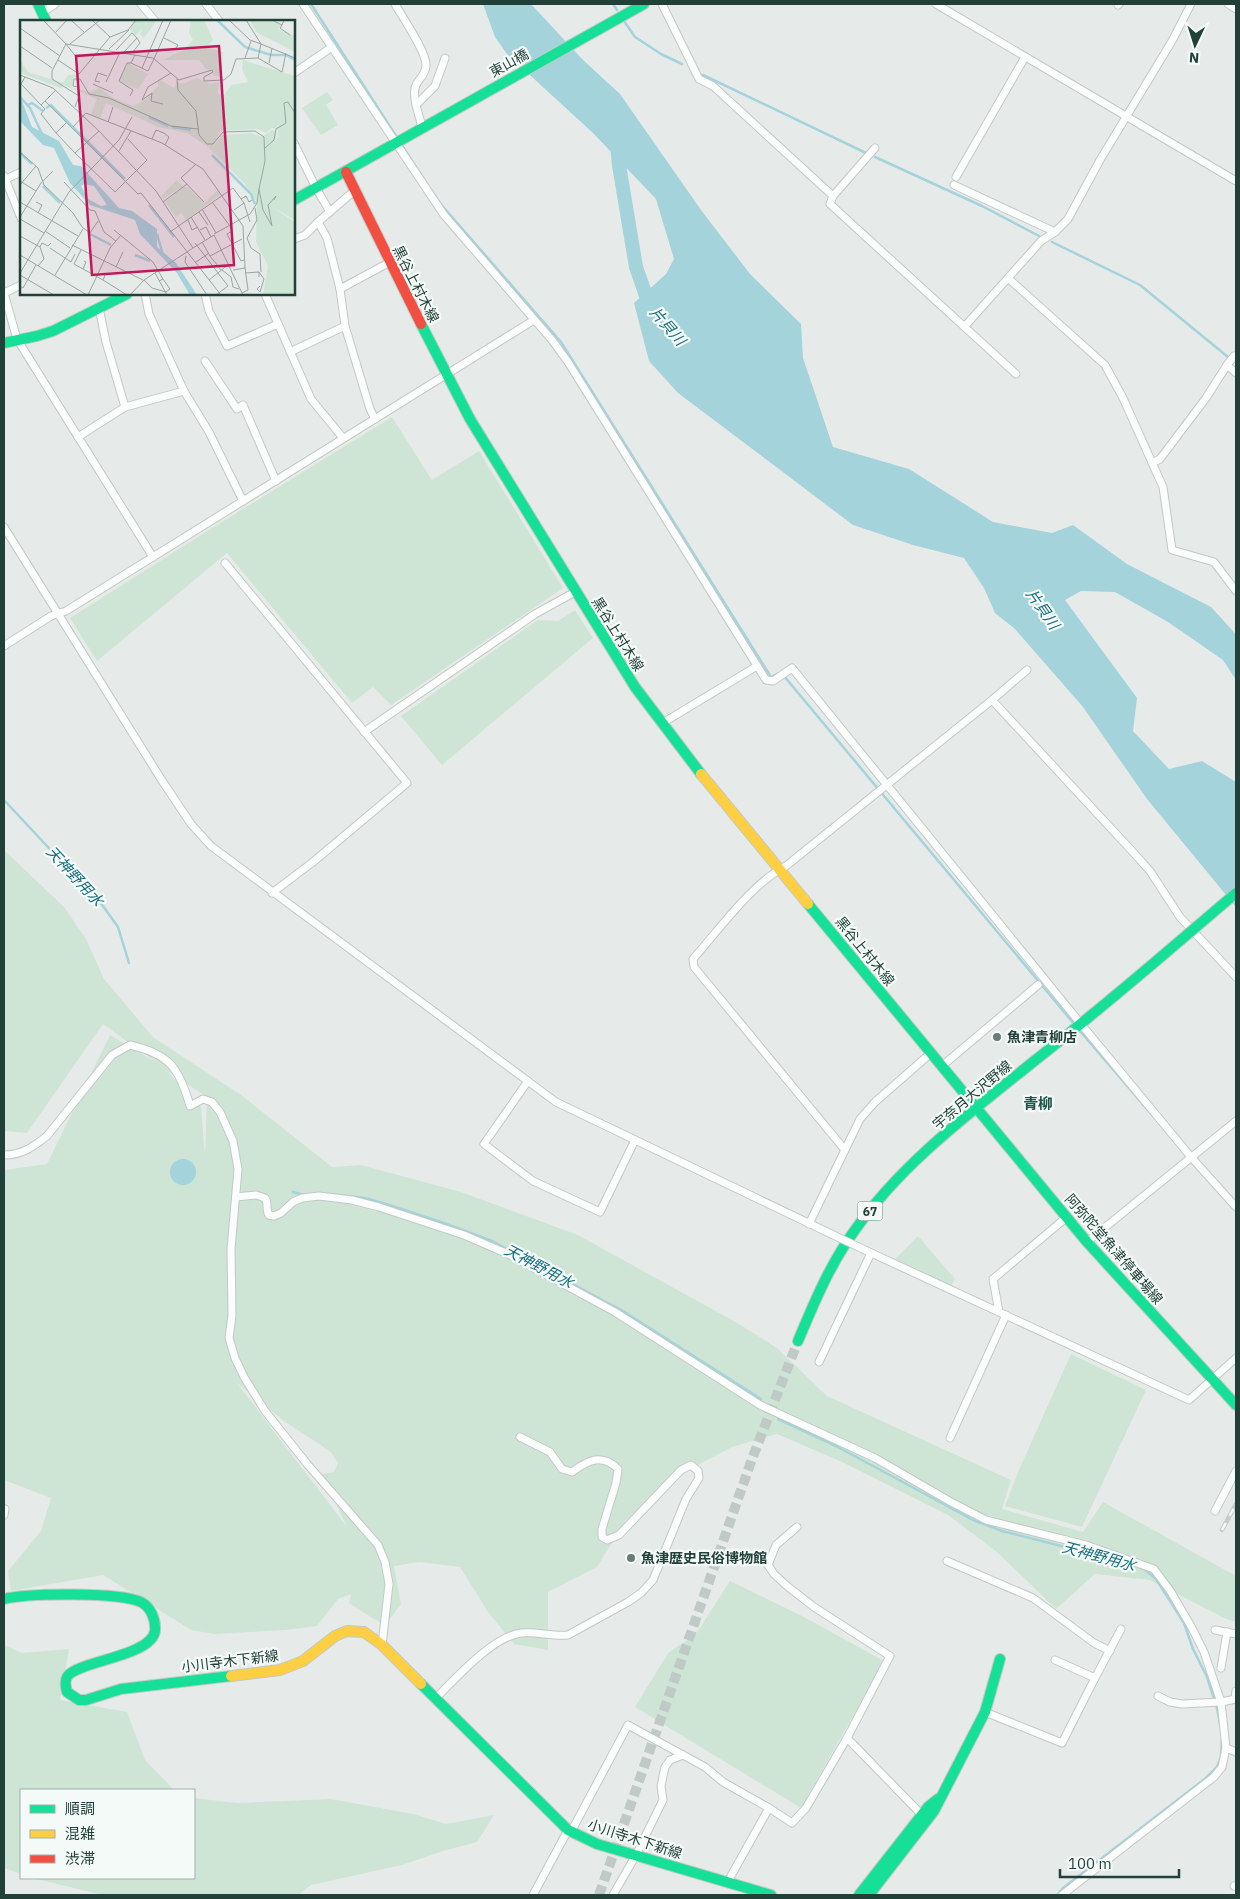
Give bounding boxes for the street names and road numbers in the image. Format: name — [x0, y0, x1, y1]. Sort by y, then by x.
street label: 東山橋 — [486, 45, 532, 81]
street label: 黒谷上村木線 — [389, 242, 443, 326]
street label: 黒谷上村木線 — [588, 594, 648, 674]
street label: 黒谷上村木線 — [832, 913, 898, 989]
street label: 宇奈月大沢野線 — [929, 1057, 1015, 1133]
street label: 阿弥陀堂魚津停車場線 — [1061, 1190, 1167, 1308]
road number: 67 — [858, 1202, 882, 1220]
street label: 小川寺木下新線 — [180, 1646, 280, 1676]
street label: 小川寺木下新線 — [586, 1815, 684, 1863]

